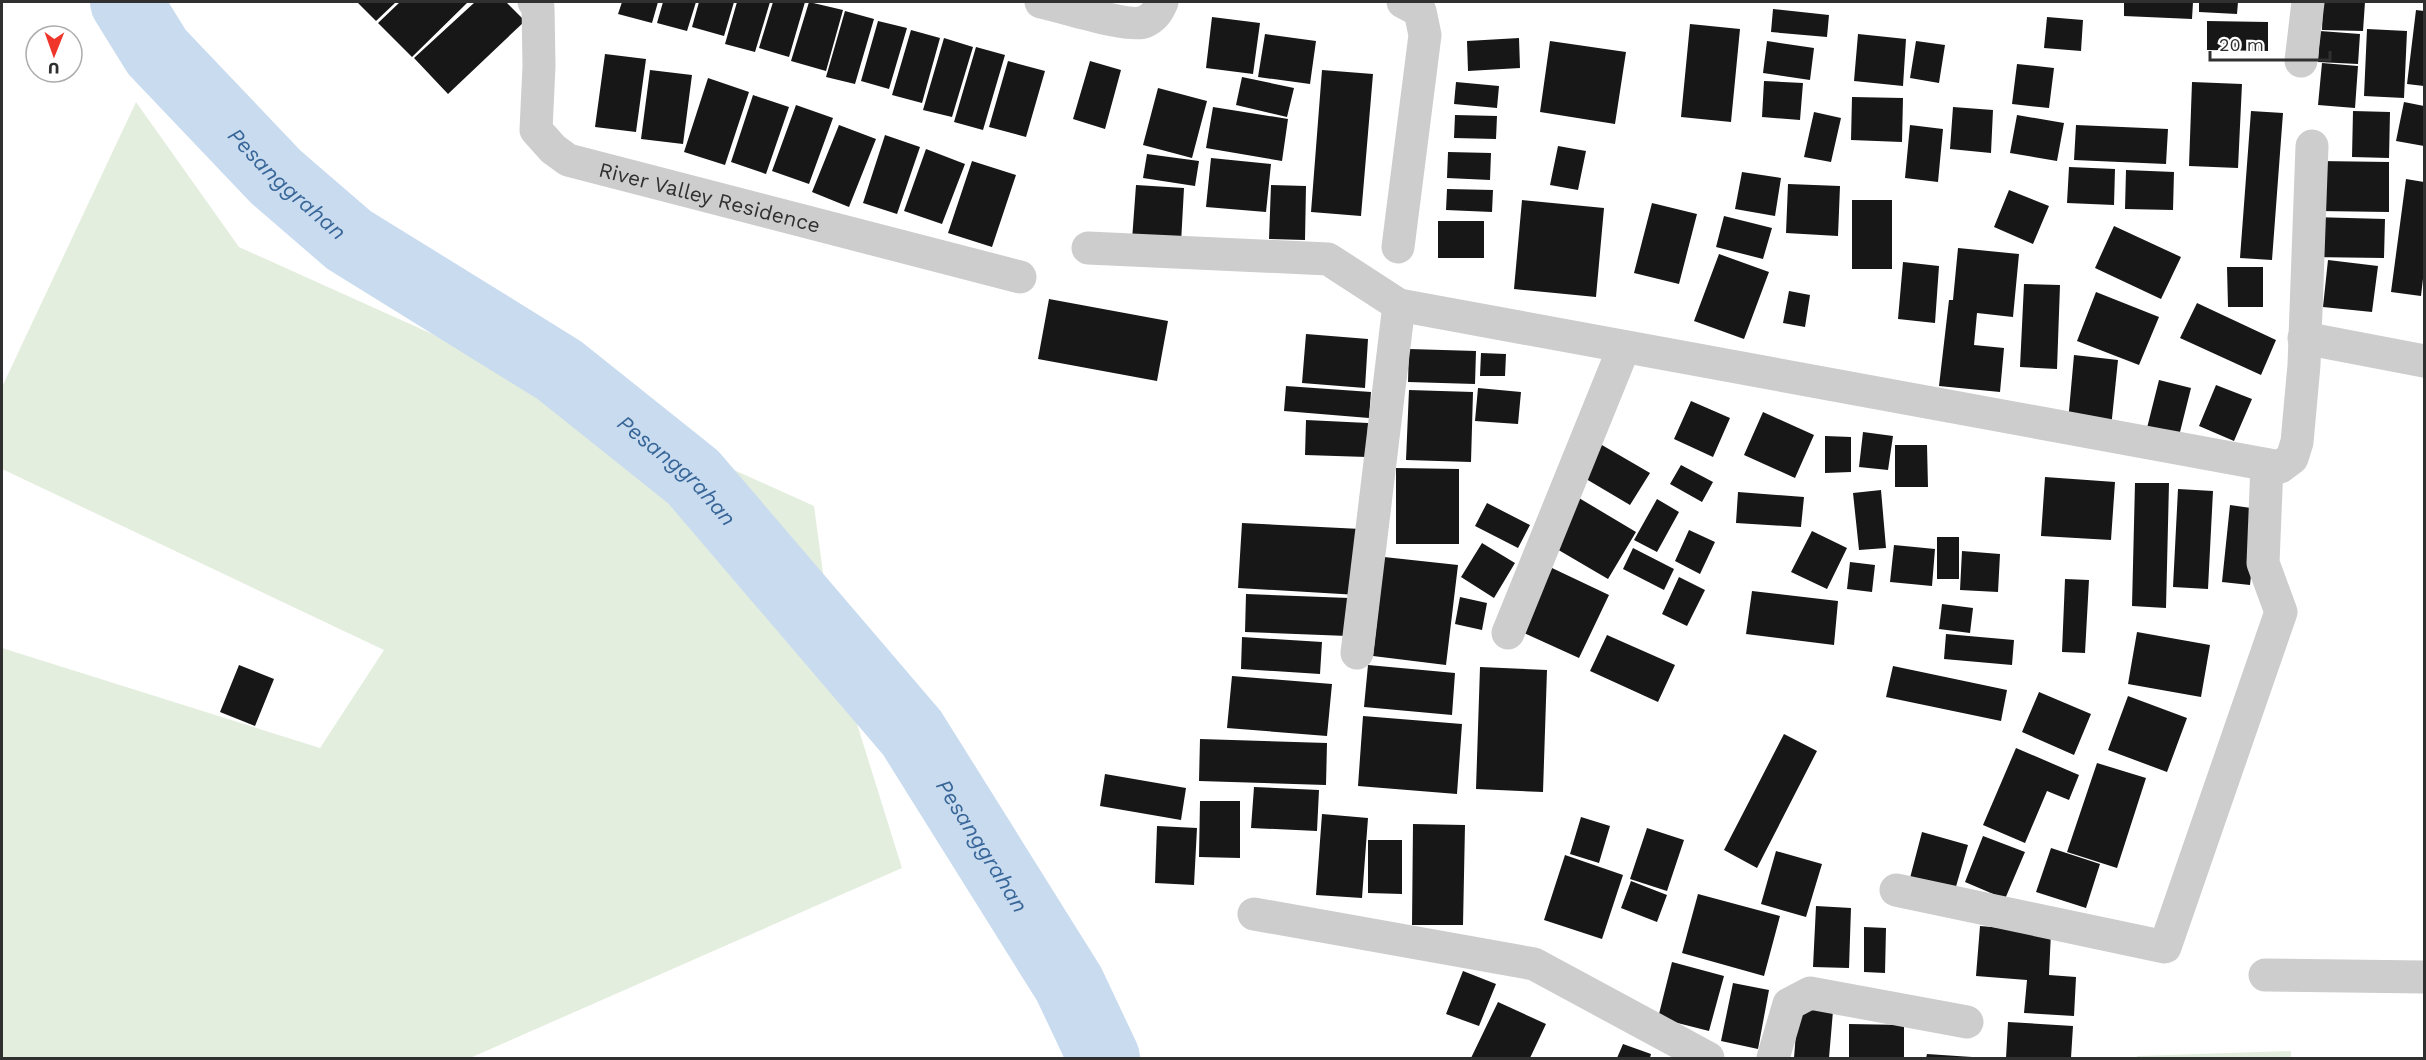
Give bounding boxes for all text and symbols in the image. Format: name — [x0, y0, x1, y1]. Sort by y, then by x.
north arrow — [24, 24, 84, 84]
scale bar — [2210, 24, 2330, 62]
text: 20 m — [2219, 34, 2264, 55]
text: U — [48, 59, 60, 78]
water label: Pesanggrahan — [223, 122, 351, 244]
street label: River Valley Residence — [596, 156, 823, 237]
water label: Pesanggrahan — [613, 410, 741, 531]
water label: Pesanggrahan — [931, 774, 1033, 917]

